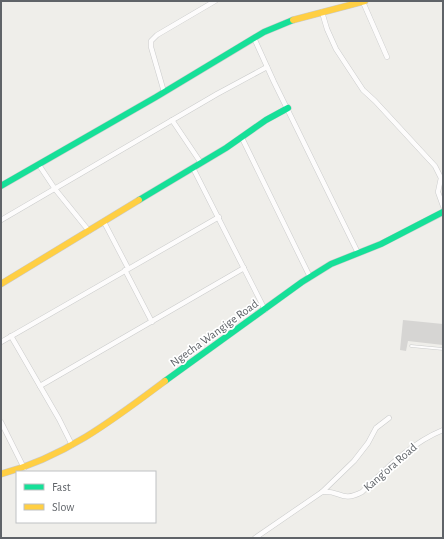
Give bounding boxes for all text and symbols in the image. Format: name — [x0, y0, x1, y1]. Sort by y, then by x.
street label: Ngecha Wangige Road — [168, 297, 260, 369]
street label: Kang'ora Road — [361, 441, 419, 493]
legend — [16, 471, 156, 523]
text: Fast — [52, 481, 71, 493]
text: Slow — [52, 501, 74, 513]

